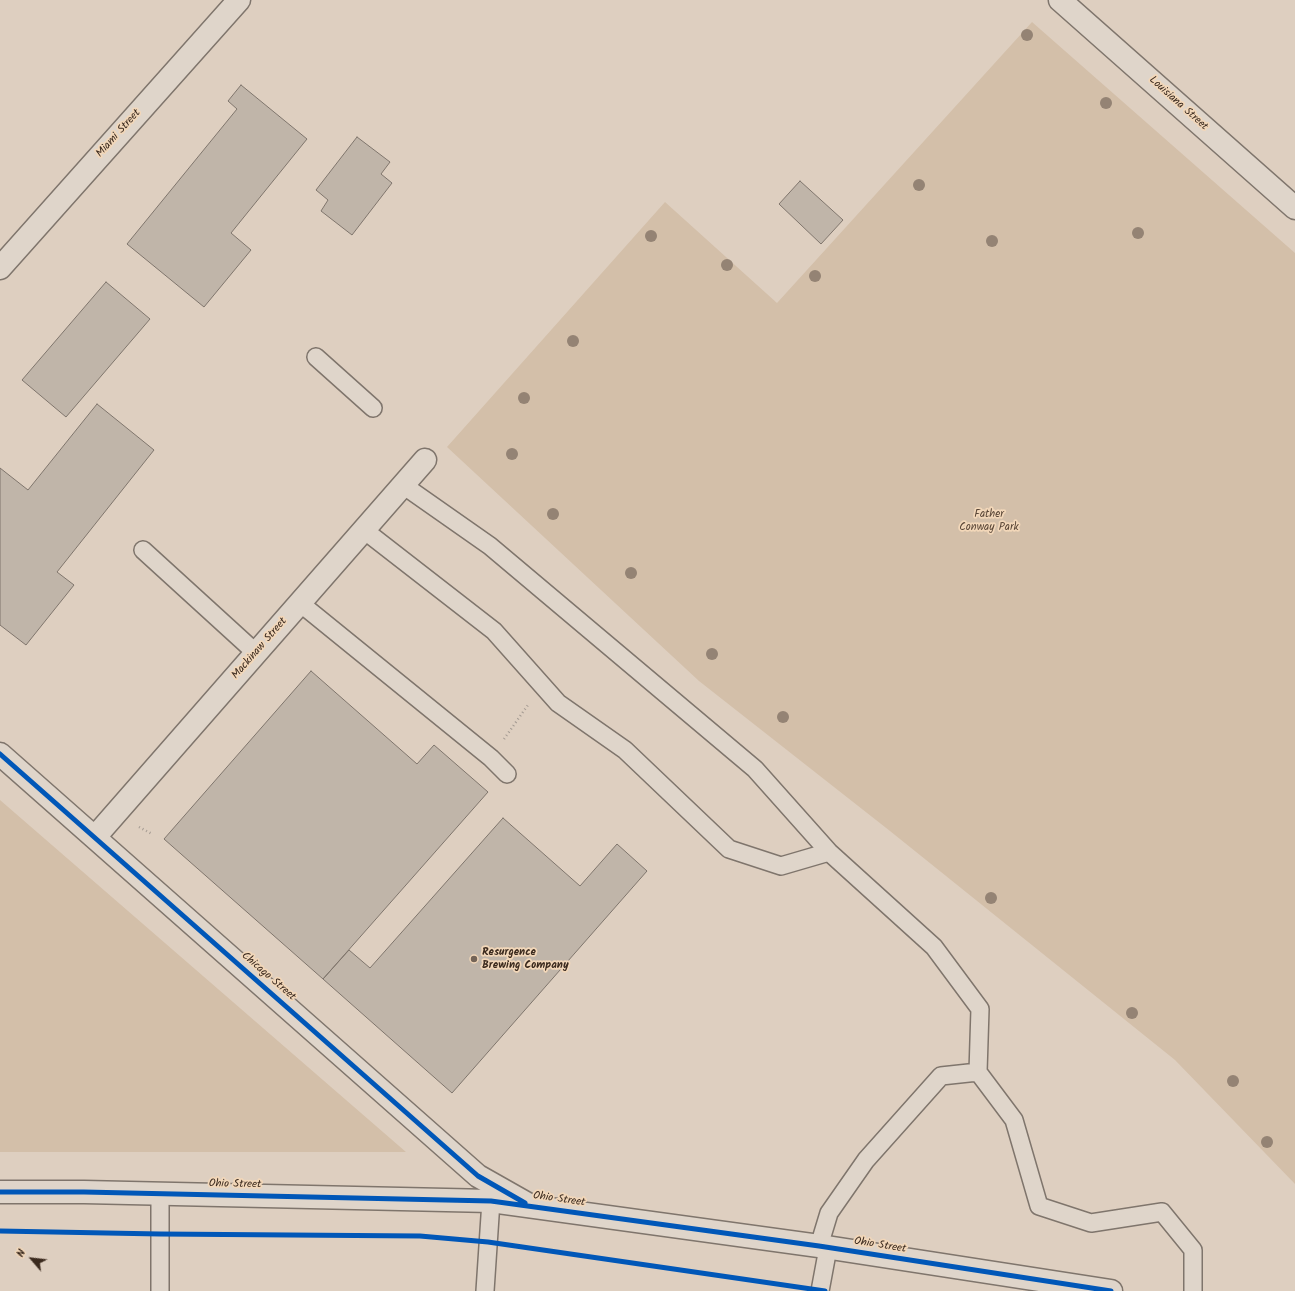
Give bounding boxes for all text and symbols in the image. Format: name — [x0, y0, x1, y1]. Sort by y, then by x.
street label: Louisiana Street — [1146, 74, 1210, 134]
street label: Miami Street — [94, 107, 144, 161]
park label: Father Conway Park — [959, 508, 1019, 534]
street label: Mackinaw Street — [230, 616, 290, 682]
place label: Resurgence Brewing Company — [482, 946, 569, 972]
street label: Chicago Street — [238, 950, 298, 1004]
marker: Resurgence Brewing Company — [469, 954, 479, 964]
street label: Ohio Street — [209, 1178, 261, 1192]
street label: Ohio Street — [532, 1190, 586, 1210]
street label: Ohio Street — [853, 1235, 907, 1257]
north arrow — [12, 1239, 52, 1279]
text: N — [12, 1246, 31, 1261]

